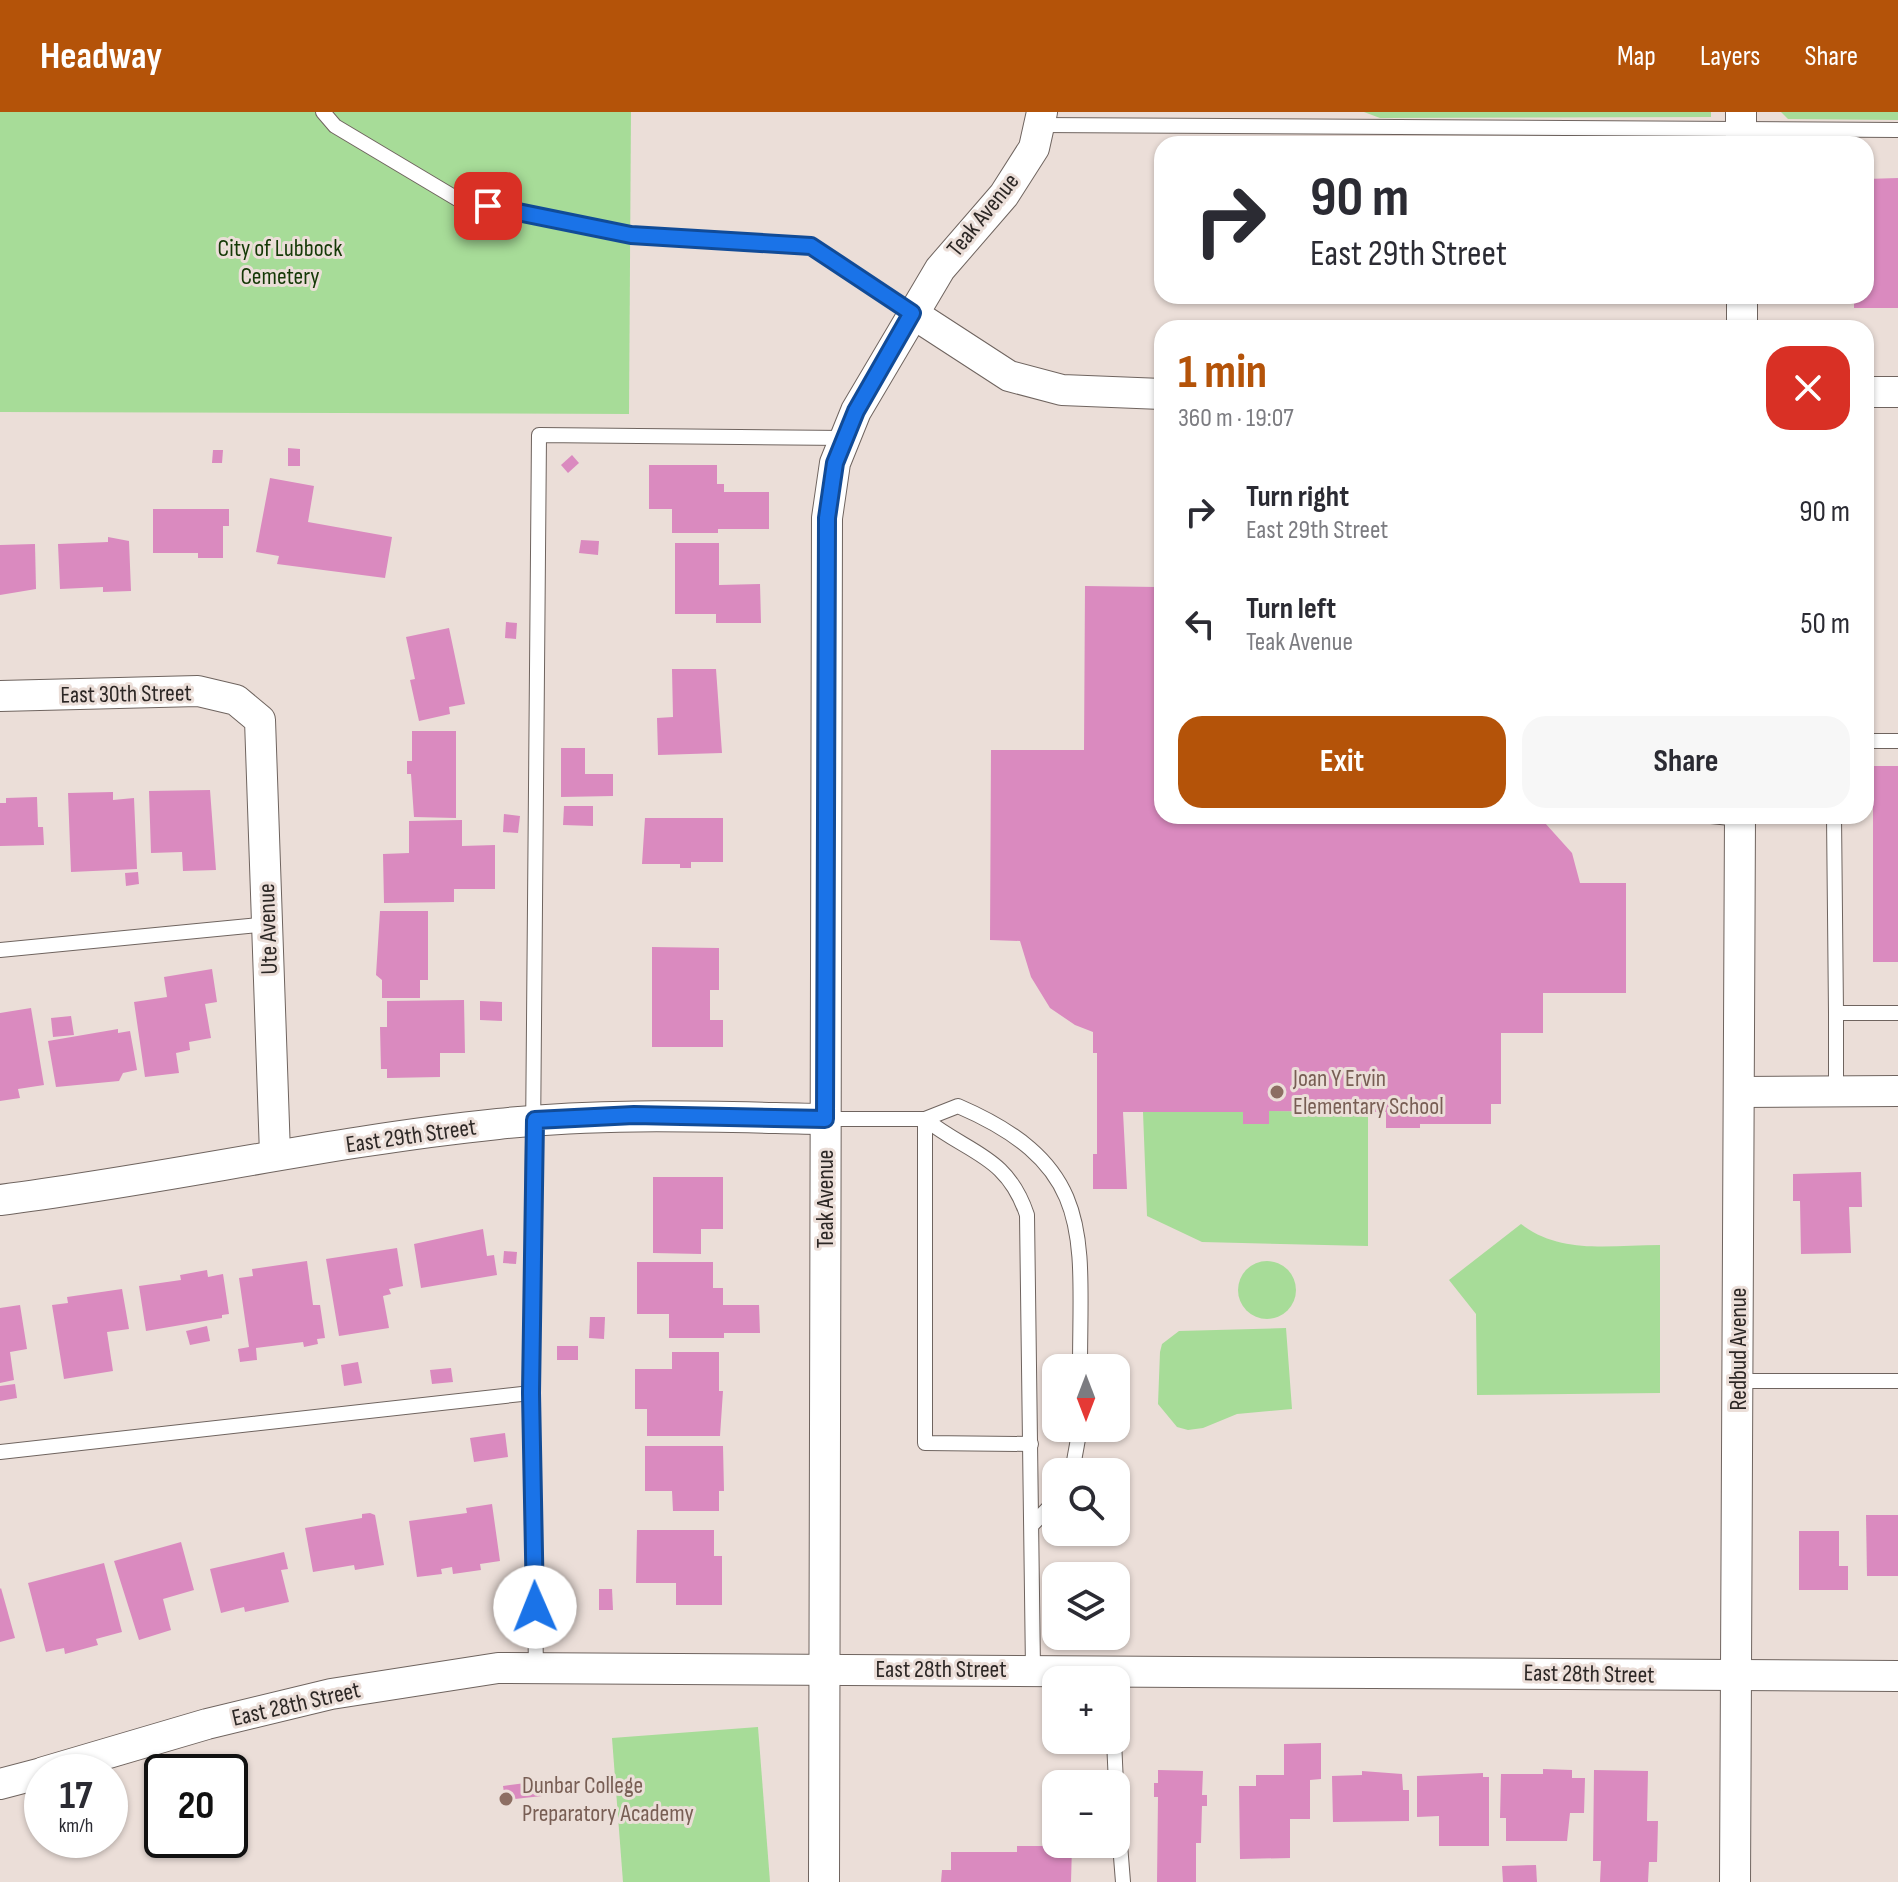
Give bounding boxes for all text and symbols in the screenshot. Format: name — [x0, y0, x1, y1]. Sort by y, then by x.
text: Headway — [40, 34, 162, 79]
text: Map — [1617, 40, 1656, 73]
text: Layers — [1700, 40, 1760, 73]
text: Share — [1804, 40, 1858, 73]
text: 90 m — [1310, 165, 1409, 232]
street label: Teak Avenue — [941, 168, 1025, 262]
icon: right — [1178, 168, 1282, 272]
pin — [454, 172, 522, 240]
icon: arrive — [466, 184, 510, 228]
text: East 29th Street — [1310, 233, 1507, 276]
park label: City of Lubbock Cemetery — [218, 234, 342, 291]
text: 1 min — [1178, 344, 1267, 401]
button: close — [1766, 346, 1850, 430]
text: 360 m · 19:07 — [1178, 403, 1294, 434]
text: Turn right — [1246, 479, 1349, 515]
icon: right — [1178, 490, 1222, 534]
text: 90 m — [1799, 494, 1850, 530]
text: East 29th Street — [1246, 515, 1388, 546]
text: Turn left — [1246, 591, 1336, 627]
icon: left — [1178, 602, 1222, 646]
text: 50 m — [1801, 606, 1850, 642]
text: Teak Avenue — [1246, 627, 1353, 658]
street label: East 30th Street — [60, 678, 192, 710]
button: Exit — [1178, 716, 1506, 808]
button: Share — [1522, 716, 1850, 808]
street label: Ute Avenue — [252, 883, 284, 975]
place label: Joan Y Ervin Elementary School — [1292, 1064, 1444, 1121]
marker: Joan Y Ervin Elementary School — [1268, 1083, 1286, 1101]
street label: East 29th Street — [344, 1113, 478, 1159]
street label: Teak Avenue — [811, 1150, 840, 1248]
street label: Redbud Avenue — [1724, 1288, 1753, 1410]
north arrow — [1042, 1354, 1130, 1442]
map controls — [1042, 1354, 1130, 1858]
button: search — [1042, 1458, 1130, 1546]
button: layers — [1042, 1562, 1130, 1650]
position arrow — [493, 1565, 577, 1649]
street label: East 28th Street — [876, 1655, 1006, 1684]
street label: East 28th Street — [1523, 1658, 1655, 1690]
button: + — [1042, 1666, 1130, 1754]
street label: East 28th Street — [229, 1675, 363, 1733]
speed limit sign: 20 — [144, 1754, 248, 1858]
button: − — [1042, 1770, 1130, 1858]
place label: Dunbar College Preparatory Academy — [522, 1771, 694, 1828]
text: 17 — [60, 1772, 92, 1820]
marker: Dunbar College Preparatory Academy — [497, 1790, 515, 1808]
text: km/h — [59, 1814, 93, 1838]

